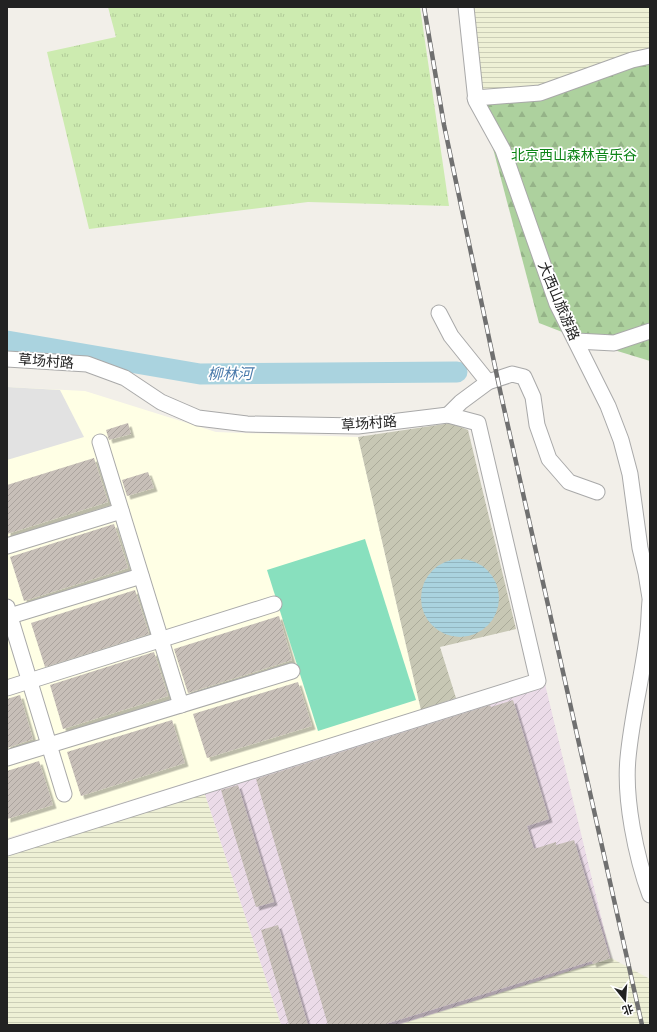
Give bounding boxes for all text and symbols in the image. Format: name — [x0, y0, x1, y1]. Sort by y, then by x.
park label: 北京西山森林音乐谷 — [511, 145, 637, 164]
street label: 大西山旅游路 — [534, 258, 585, 343]
street label: 草场村路 — [17, 349, 75, 372]
water label: 柳林河 — [207, 363, 255, 383]
street label: 草场村路 — [340, 411, 398, 434]
north arrow — [605, 980, 645, 1020]
text: 北 — [621, 1001, 636, 1019]

